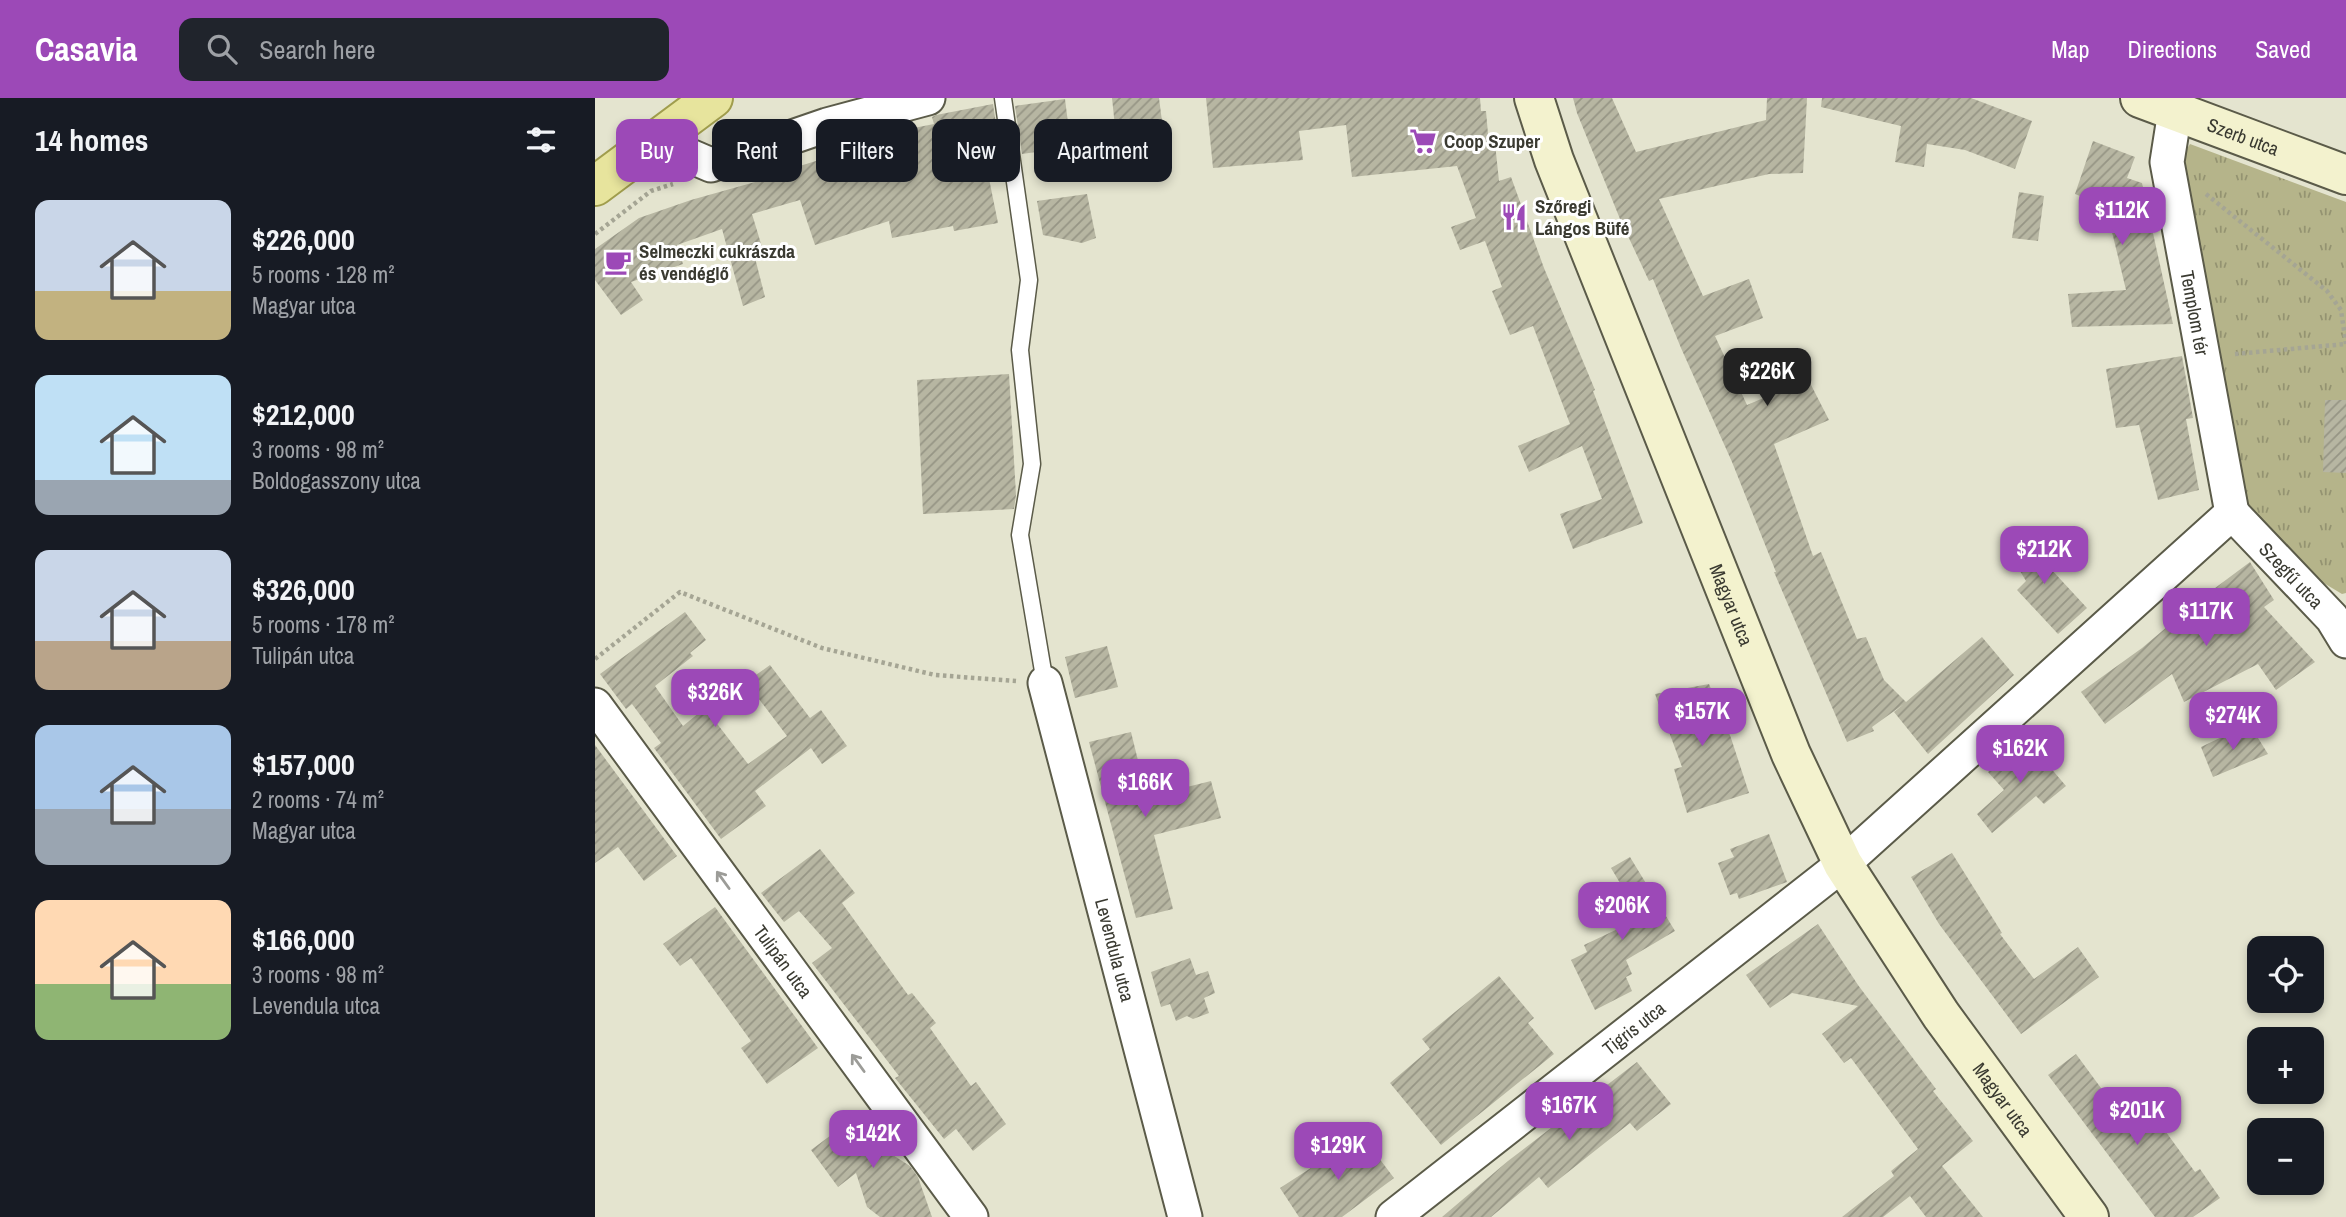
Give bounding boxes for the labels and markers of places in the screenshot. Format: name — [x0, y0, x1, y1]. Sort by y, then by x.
supermarket icon: Coop Szuper — [1408, 126, 1438, 156]
place label: Coop Szuper — [1444, 128, 1540, 154]
pin: $112K — [2073, 188, 2171, 247]
place label: Szőregi Lángos Büfé — [1535, 193, 1630, 241]
restaurant icon: Szőregi Lángos Büfé — [1499, 202, 1529, 232]
place label: Selmeczki cukrászda és vendéglő — [639, 238, 795, 286]
cafe icon: Selmeczki cukrászda és vendéglő — [603, 247, 633, 277]
pin: $226K — [1718, 348, 1816, 408]
pin: $212K — [1995, 526, 2093, 586]
pin: $117K — [2157, 588, 2255, 648]
pin: $326K — [666, 670, 764, 729]
pin: $157K — [1653, 688, 1751, 748]
pin: $274K — [2184, 692, 2282, 752]
pin: $162K — [1971, 726, 2069, 785]
pin: $166K — [1096, 760, 1194, 819]
pin: $206K — [1573, 882, 1671, 942]
pin: $167K — [1520, 1082, 1618, 1142]
pin: $201K — [2088, 1088, 2186, 1147]
pin: $142K — [824, 1110, 922, 1170]
pin: $129K — [1289, 1122, 1387, 1182]

